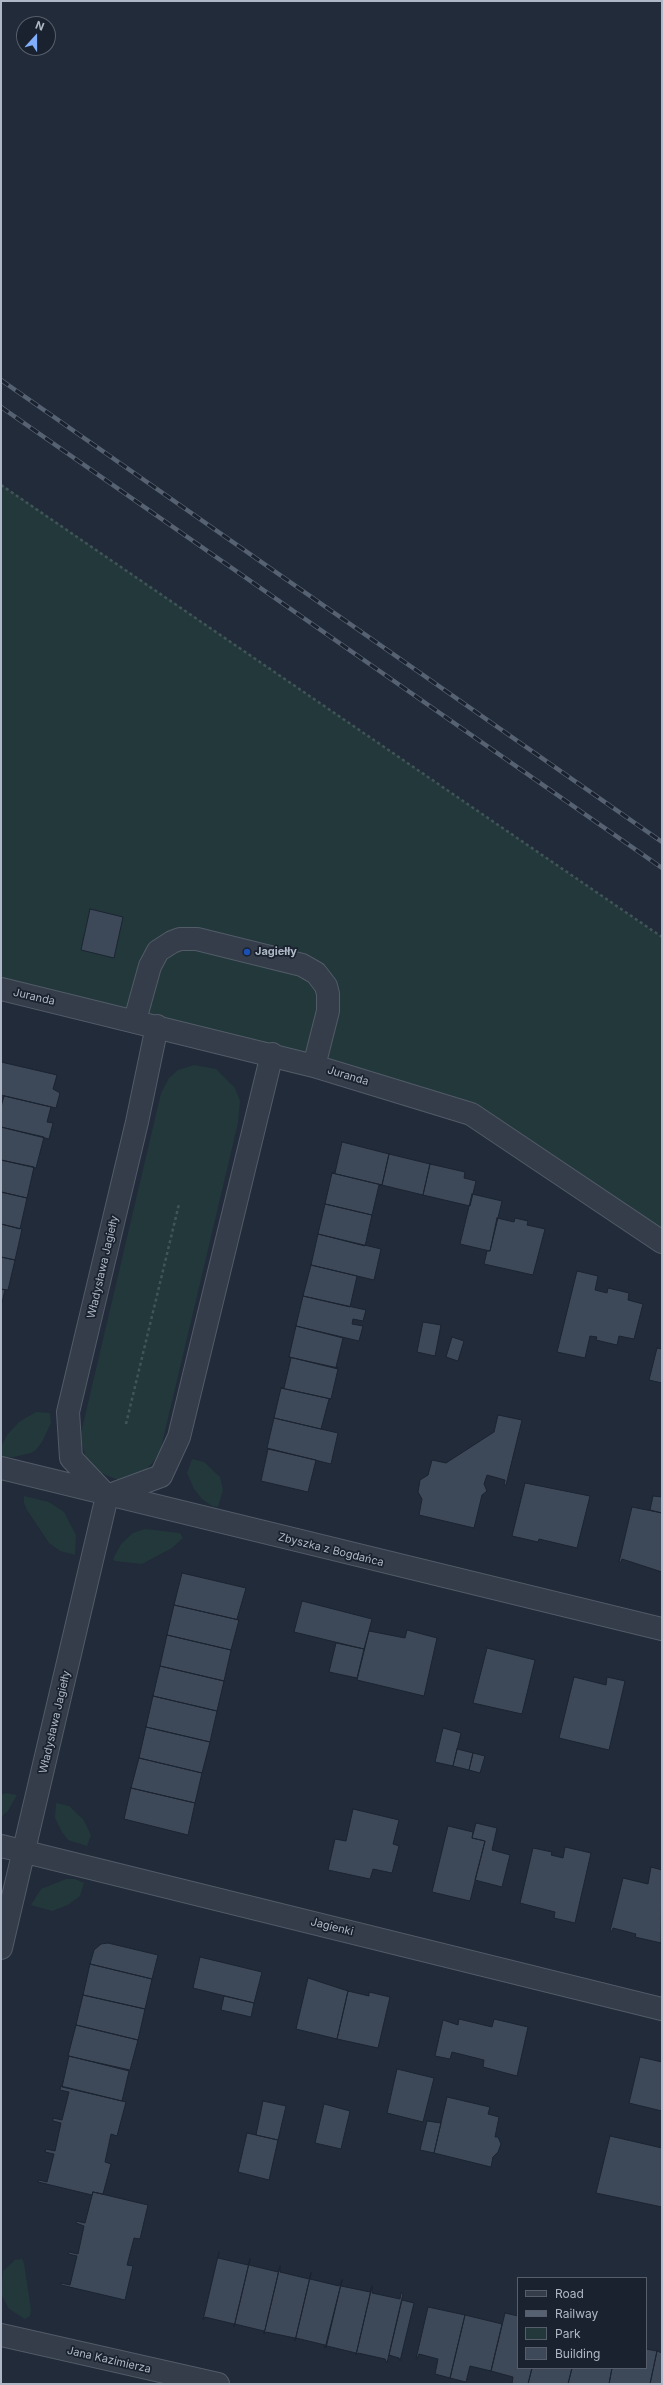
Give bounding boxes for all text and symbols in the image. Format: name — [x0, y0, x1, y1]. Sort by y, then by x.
north arrow — [16, 16, 56, 56]
text: N — [34, 18, 46, 34]
place label: Jagiełły — [255, 945, 297, 959]
marker: Jagiełły — [242, 947, 252, 957]
street label: Juranda — [12, 986, 56, 1008]
street label: Juranda — [326, 1063, 370, 1089]
street label: Władysława Jagiełły — [85, 1214, 121, 1320]
street label: Zbyszka z Bogdańca — [277, 1530, 385, 1570]
street label: Władysława Jagiełły — [37, 1669, 73, 1775]
street label: Jagienki — [309, 1915, 355, 1939]
legend — [517, 2277, 647, 2369]
text: Road — [555, 2286, 584, 2301]
text: Railway — [555, 2306, 598, 2321]
text: Park — [555, 2326, 581, 2341]
street label: Jana Kazimierza — [66, 2344, 152, 2376]
text: Building — [555, 2346, 600, 2361]

